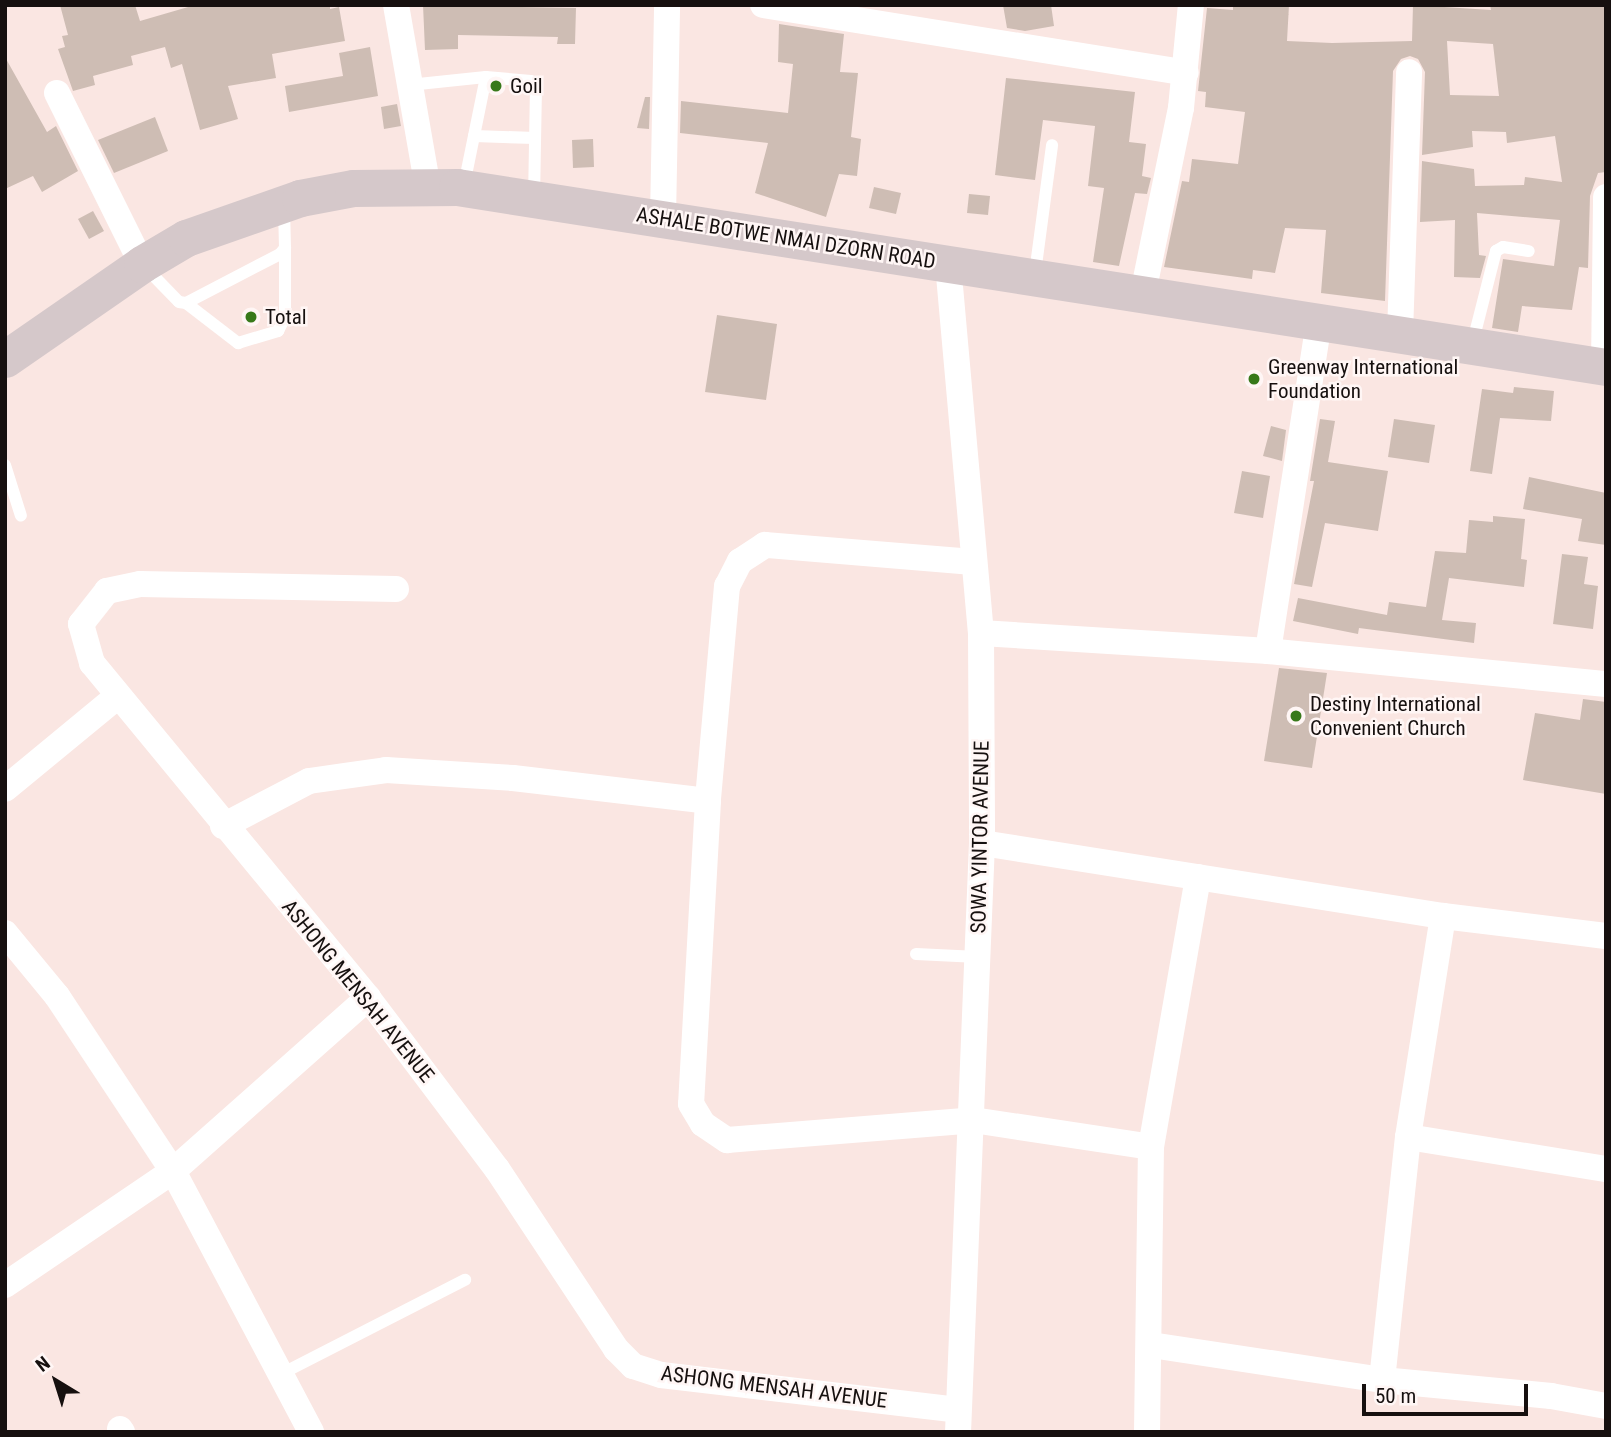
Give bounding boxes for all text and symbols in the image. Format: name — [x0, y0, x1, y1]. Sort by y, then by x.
place label: Goil — [510, 73, 543, 99]
marker: Goil — [488, 78, 504, 94]
street label: ASHALE BOTWE NMAI DZORN ROAD — [635, 202, 937, 274]
place label: Total — [265, 304, 307, 330]
marker: Total — [243, 309, 259, 325]
place label: Greenway International Foundation — [1268, 354, 1458, 404]
marker: Greenway International Foundation — [1246, 371, 1262, 387]
place label: Destiny International Convenient Church — [1310, 691, 1481, 741]
marker: Destiny International Convenient Church — [1288, 708, 1304, 724]
street label: SOWA YINTOR AVENUE — [966, 740, 994, 934]
street label: ASHONG MENSAH AVENUE — [277, 895, 439, 1087]
north arrow — [21, 1346, 91, 1416]
text: N — [31, 1351, 54, 1377]
street label: ASHONG MENSAH AVENUE — [659, 1361, 889, 1413]
scale bar — [1366, 1370, 1532, 1414]
text: 50 m — [1375, 1384, 1416, 1408]

